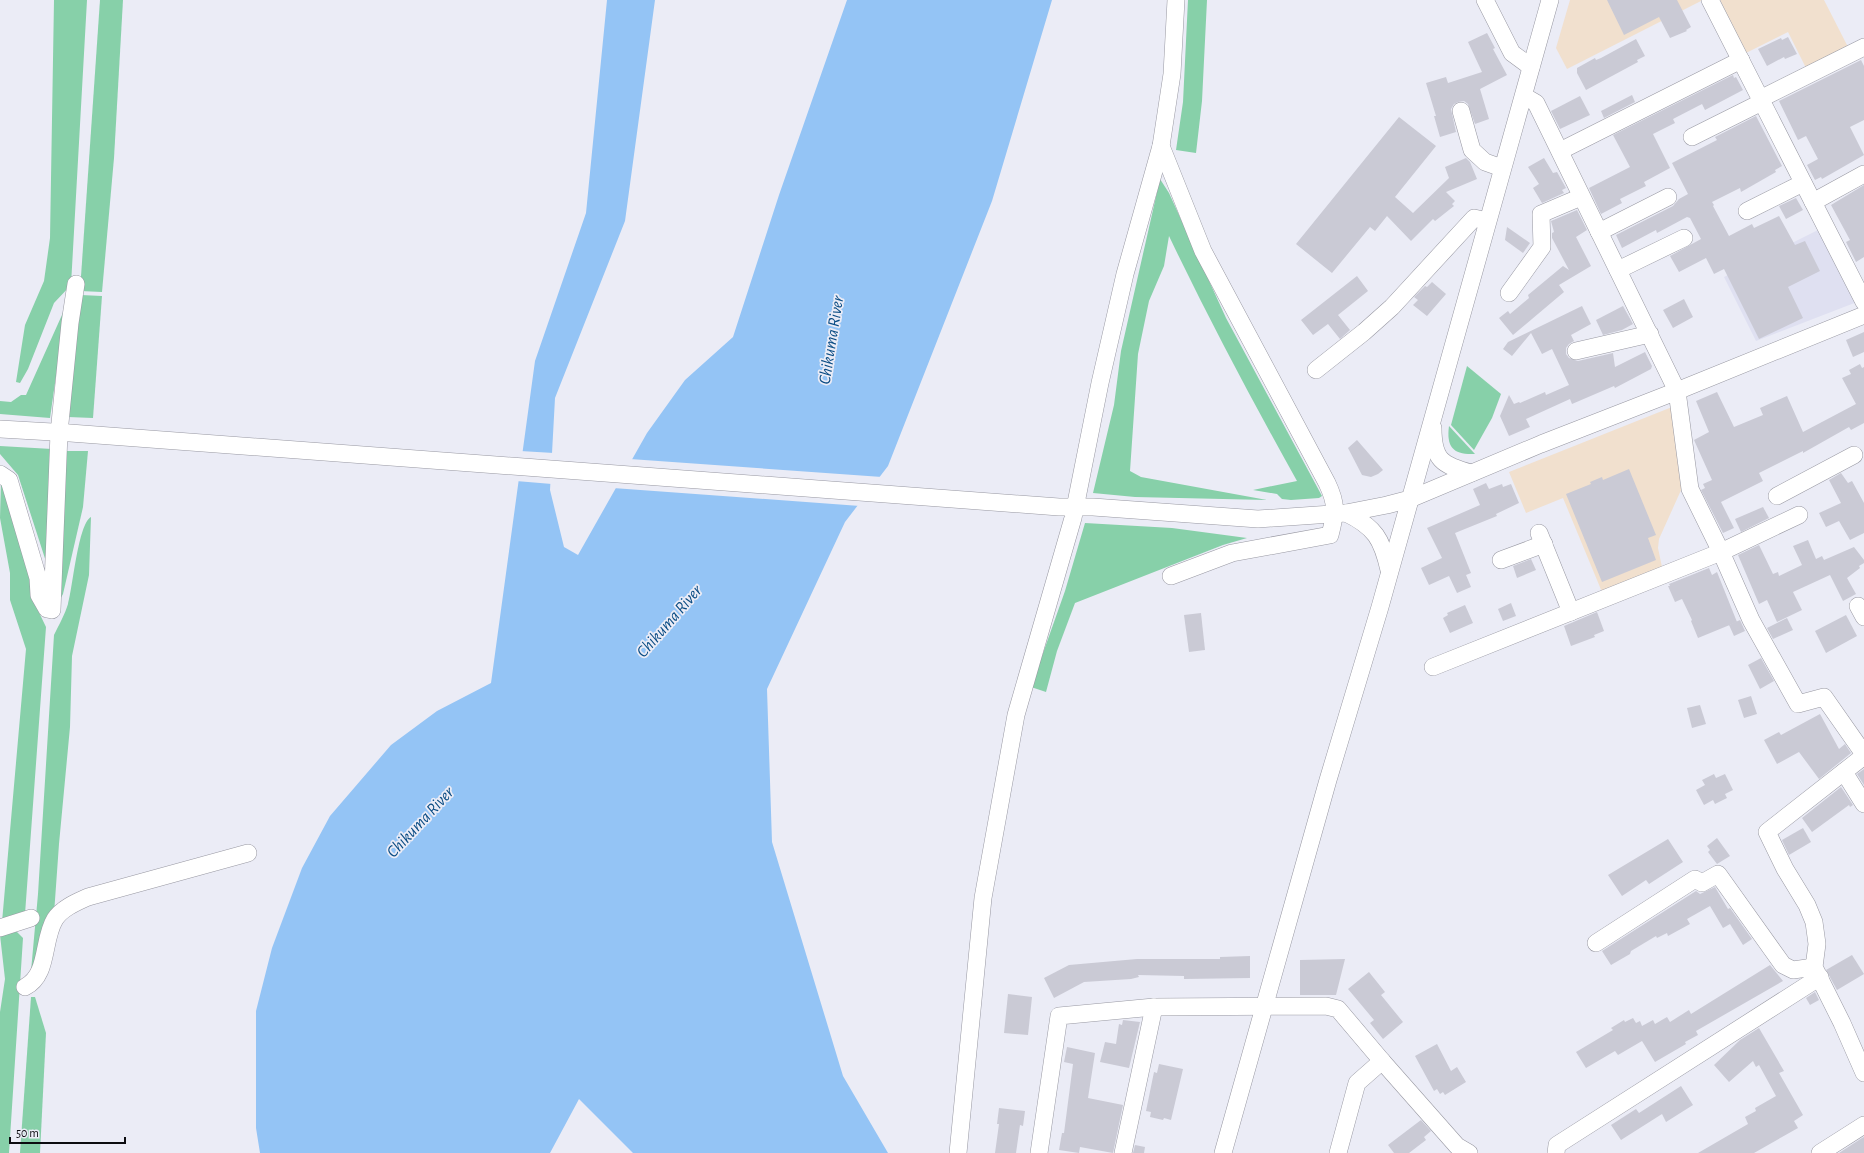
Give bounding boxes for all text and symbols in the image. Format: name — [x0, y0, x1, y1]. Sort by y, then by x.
water label: Chikuma River — [816, 294, 846, 386]
water label: Chikuma River — [633, 581, 705, 660]
water label: Chikuma River — [383, 783, 457, 861]
scale bar — [10, 1119, 125, 1145]
text: 50 m — [16, 1127, 39, 1139]

